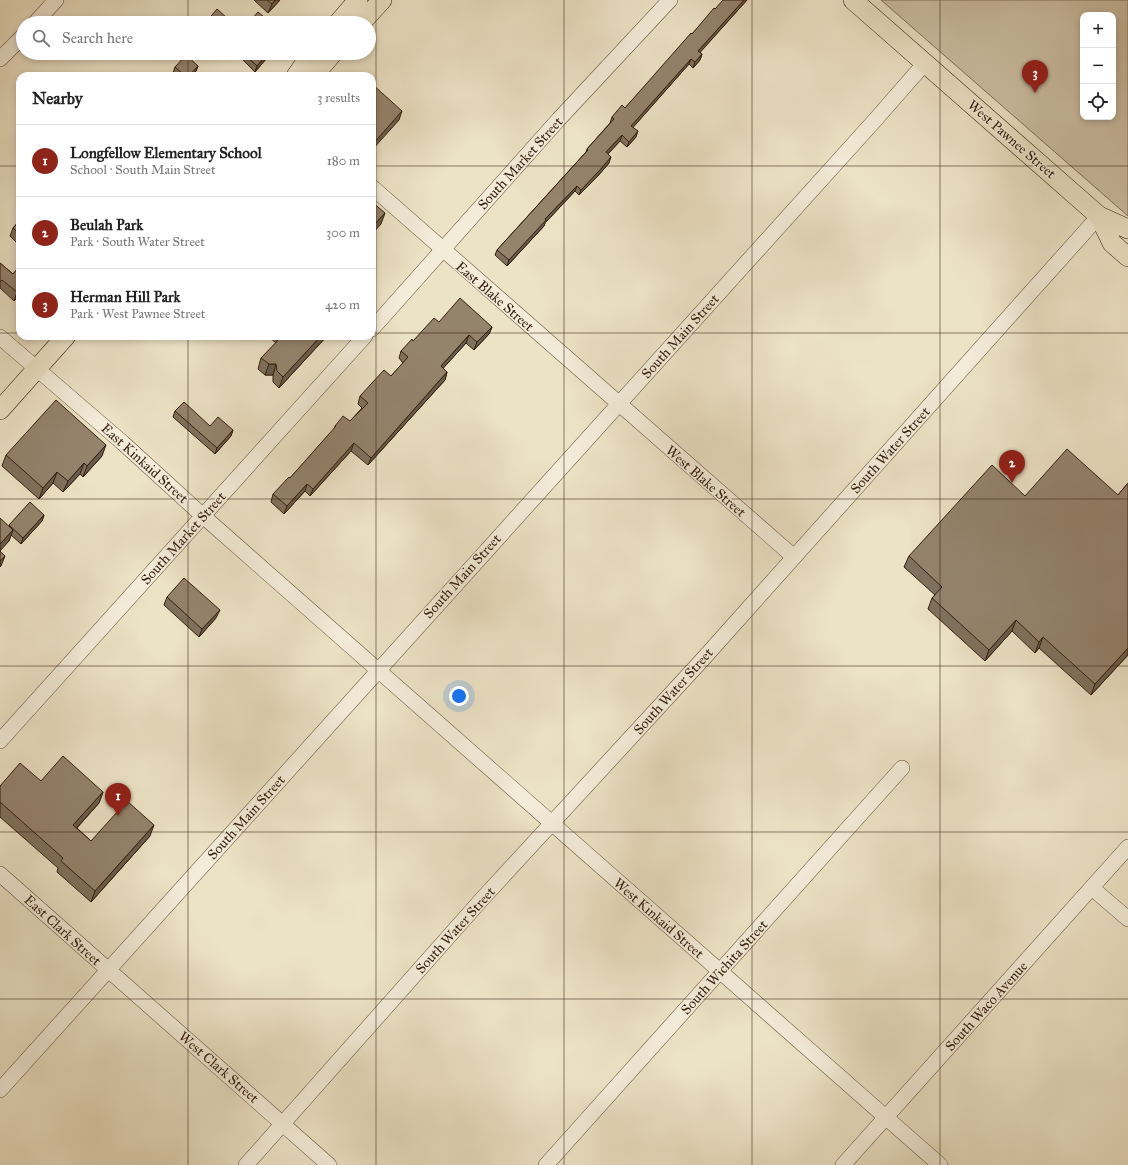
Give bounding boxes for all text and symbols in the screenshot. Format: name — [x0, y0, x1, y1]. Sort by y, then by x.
map controls — [1080, 12, 1116, 120]
button: + — [1080, 12, 1116, 48]
search box — [16, 16, 376, 60]
icon: search — [30, 27, 52, 49]
text: Search here — [62, 29, 133, 47]
button: − — [1080, 48, 1116, 84]
pin: 3 — [1022, 60, 1048, 93]
button: locate — [1080, 84, 1116, 120]
text: Nearby — [32, 88, 83, 109]
text: 3 results — [317, 90, 360, 106]
street label: West Pawnee Street — [964, 96, 1059, 182]
street label: South Market Street — [474, 113, 566, 213]
text: Longfellow Elementary School — [70, 144, 262, 162]
text: 1 — [42, 153, 48, 169]
text: 180 m — [327, 153, 360, 169]
text: School · South Main Street — [70, 162, 216, 178]
text: Beulah Park — [70, 216, 143, 234]
text: 2 — [42, 225, 48, 241]
text: 300 m — [326, 225, 360, 241]
text: Park · South Water Street — [70, 234, 205, 250]
street label: East Blake Street — [452, 258, 537, 335]
text: Herman Hill Park — [70, 288, 181, 306]
street label: South Main Street — [638, 290, 723, 382]
text: 3 — [42, 297, 48, 313]
text: 420 m — [325, 297, 360, 313]
text: Park · West Pawnee Street — [70, 306, 205, 322]
street label: South Water Street — [847, 403, 934, 497]
street label: East Kinkaid Street — [98, 420, 192, 507]
street label: West Blake Street — [662, 442, 749, 521]
pin: 2 — [999, 450, 1025, 483]
street label: South Market Street — [137, 488, 229, 588]
street label: South Main Street — [420, 530, 505, 622]
street label: South Water Street — [630, 644, 717, 738]
your location — [449, 686, 469, 706]
street label: South Main Street — [204, 771, 289, 863]
pin: 1 — [105, 783, 131, 816]
street label: West Kinkaid Street — [610, 875, 707, 962]
street label: South Water Street — [412, 883, 499, 977]
street label: East Clark Street — [21, 891, 105, 969]
street label: South Wichita Street — [677, 916, 771, 1018]
street label: South Waco Avenue — [942, 958, 1031, 1055]
street label: West Clark Street — [175, 1028, 262, 1107]

